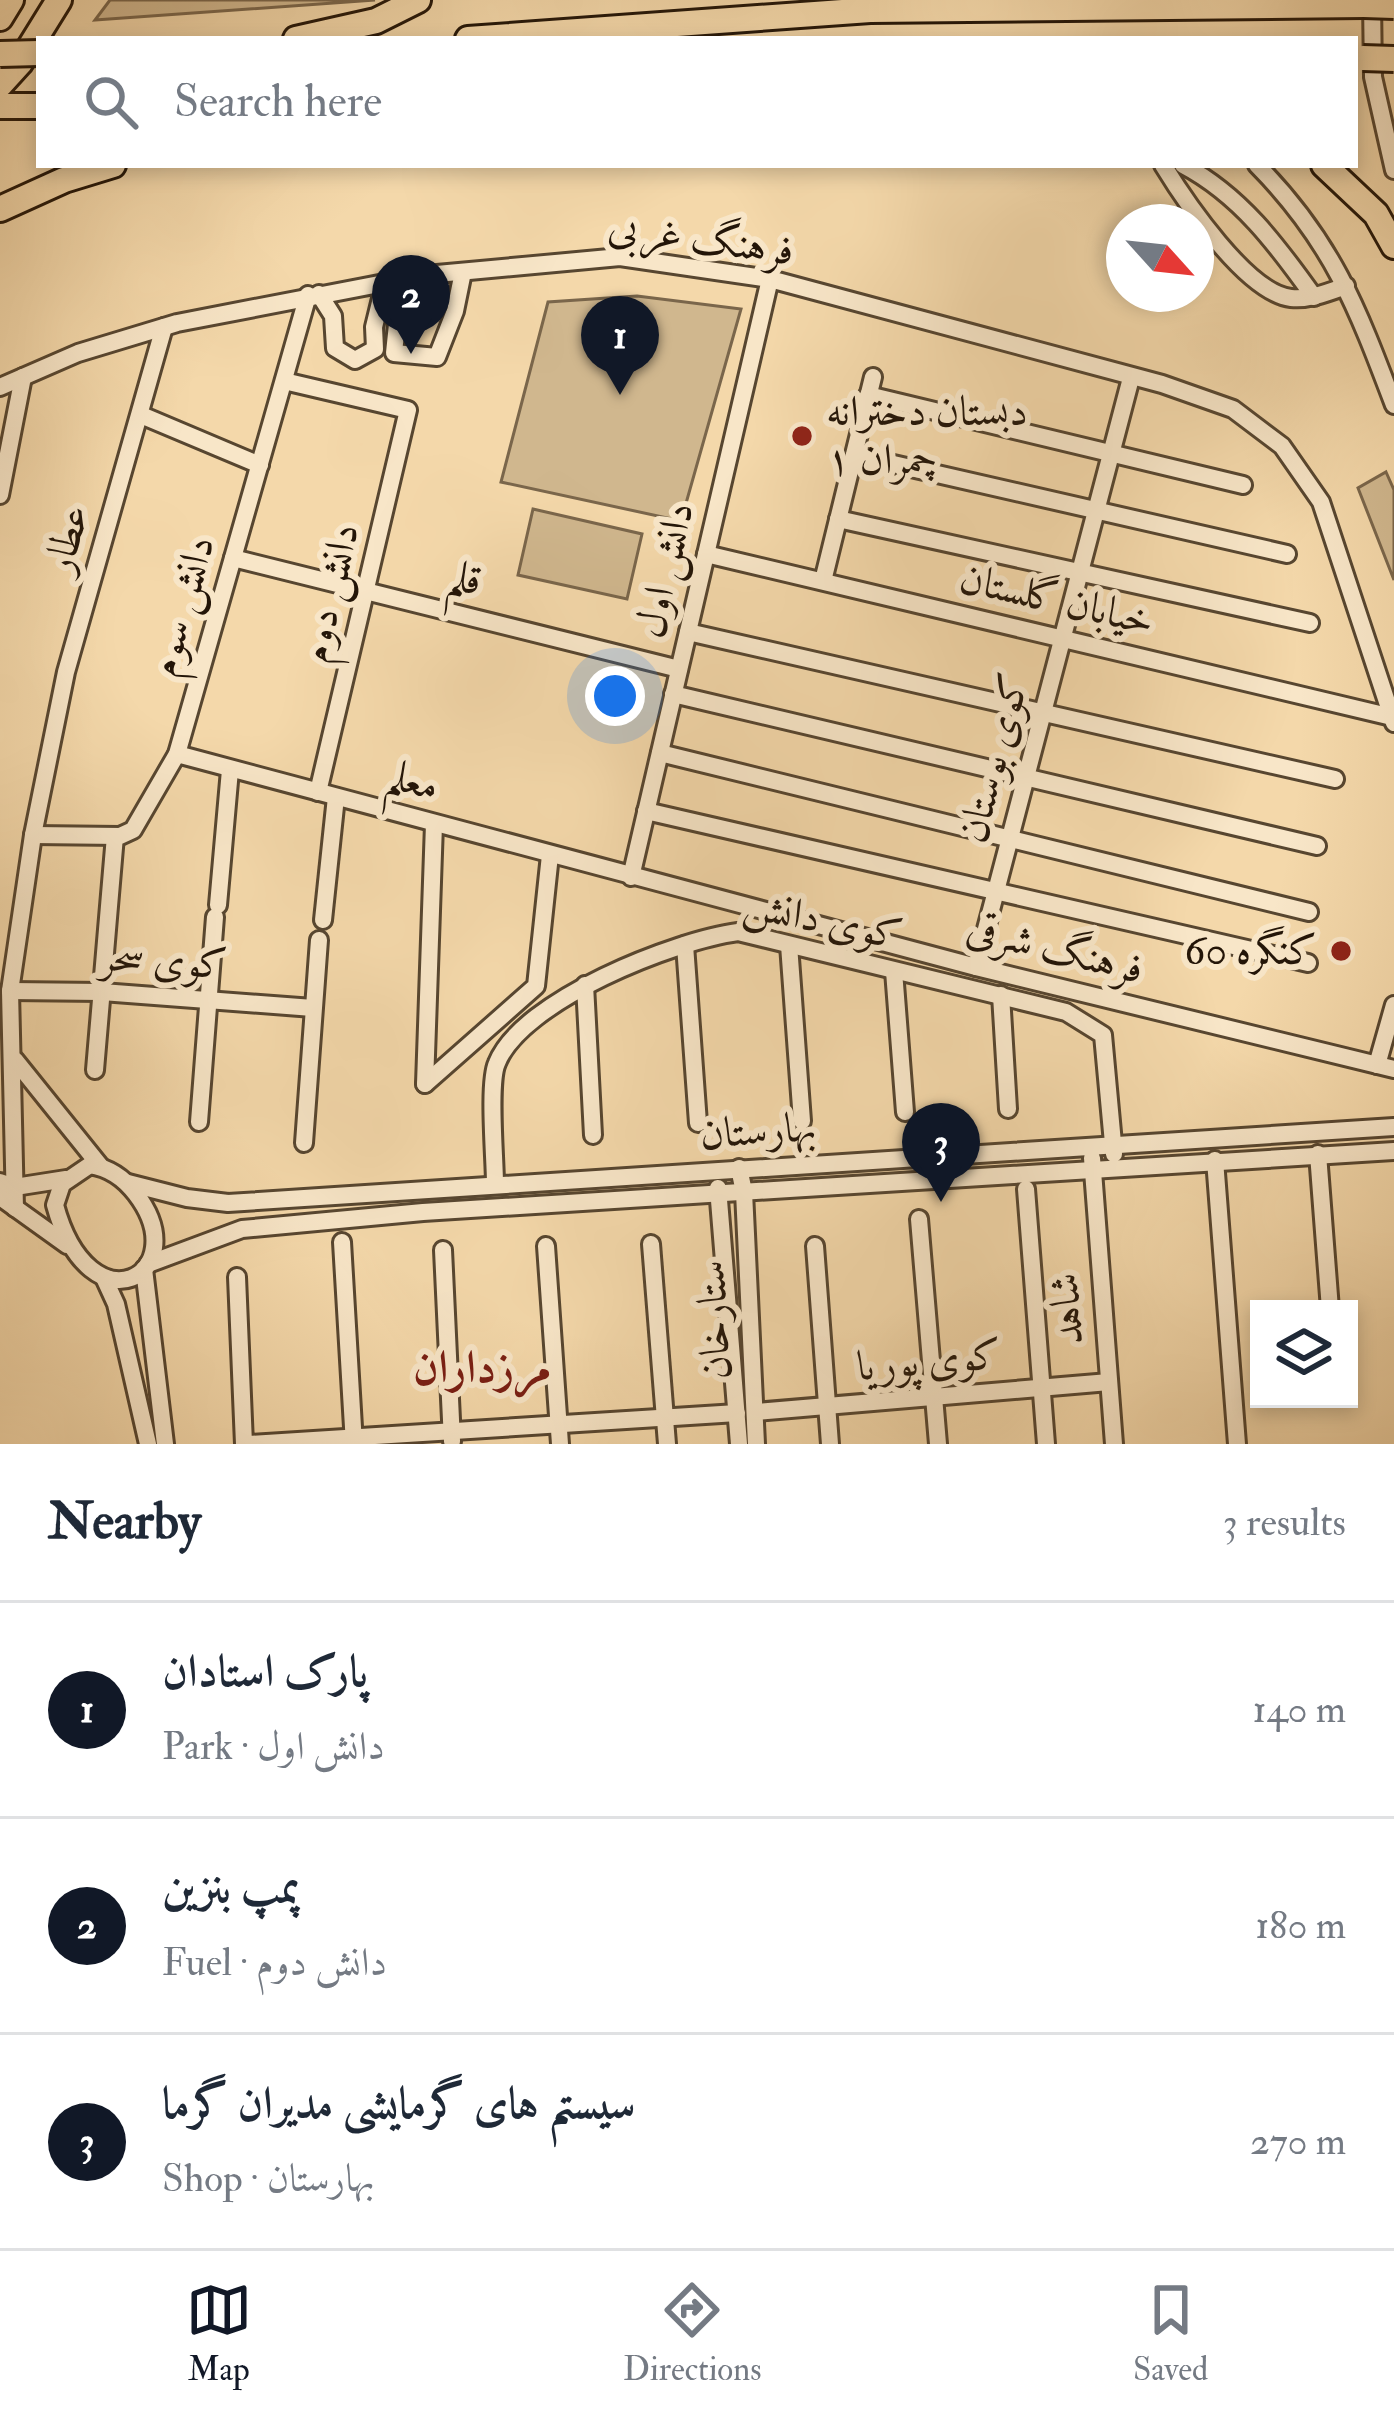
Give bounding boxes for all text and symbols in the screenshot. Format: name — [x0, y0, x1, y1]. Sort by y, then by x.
search box — [36, 36, 1358, 168]
icon: search — [78, 69, 144, 135]
text: Search here — [174, 74, 382, 130]
street label: فرهنگ غربی — [605, 199, 797, 280]
north arrow — [1106, 204, 1214, 312]
pin: 2 — [372, 255, 450, 354]
pin: 1 — [581, 296, 659, 395]
place label: دبستان دخترانه چمران ۱ — [826, 386, 1028, 486]
marker: دبستان دخترانه چمران ۱ — [789, 423, 815, 449]
street label: دانش اول — [624, 497, 708, 643]
street label: عطار — [31, 498, 102, 583]
street label: دانش دوم — [289, 518, 380, 670]
street label: دانش سوم — [137, 530, 235, 685]
street label: قلم — [439, 550, 487, 623]
street label: خیابان گلستان — [955, 552, 1159, 648]
your location — [585, 666, 645, 726]
street label: کوی بوستان — [946, 668, 1042, 848]
street label: معلم — [377, 749, 445, 827]
street label: کوی دانش — [739, 878, 907, 964]
street label: فرهنگ شرقی — [961, 901, 1149, 997]
place label: کنگره 60 — [1184, 925, 1317, 977]
street label: کوی سحر — [95, 930, 229, 991]
marker: کنگره 60 — [1328, 938, 1354, 964]
street label: بهارستان — [698, 1101, 818, 1161]
pin: 3 — [902, 1103, 980, 1202]
street label: ستارخان — [685, 1259, 743, 1381]
street label: شاهد — [1038, 1271, 1096, 1347]
map controls — [1250, 1300, 1358, 1408]
button: layers — [1250, 1300, 1358, 1408]
street label: کوی پوریا — [854, 1329, 1004, 1396]
district label: مرزداران — [413, 1340, 551, 1398]
text: Nearby — [48, 1490, 201, 1554]
text: 3 results — [1223, 1498, 1346, 1547]
text: پارک استادان — [162, 1644, 368, 1700]
text: 1 — [80, 1685, 94, 1734]
text: 140 m — [1253, 1685, 1346, 1734]
text: Park · دانش اول — [162, 1722, 385, 1771]
text: پمپ بنزین — [162, 1860, 300, 1916]
text: 2 — [77, 1901, 97, 1950]
text: 180 m — [1255, 1901, 1346, 1950]
text: Fuel · دانش دوم — [162, 1938, 387, 1987]
text: سیستم های گرمایشی مدیران گرما — [162, 2076, 635, 2132]
text: 3 — [80, 2117, 94, 2166]
text: 270 m — [1250, 2117, 1346, 2166]
text: Shop · بهارستان — [162, 2154, 375, 2203]
tab: Map — [186, 2277, 252, 2390]
tab: Directions — [623, 2277, 762, 2390]
tab: Saved — [1133, 2277, 1208, 2390]

